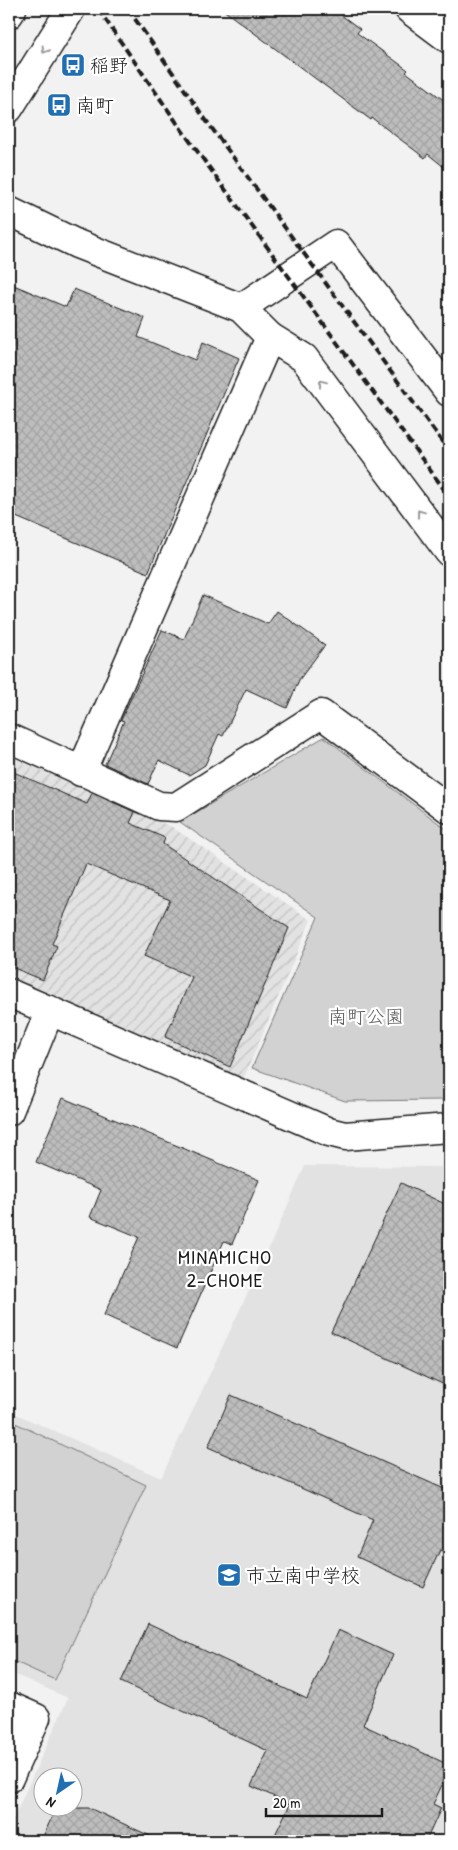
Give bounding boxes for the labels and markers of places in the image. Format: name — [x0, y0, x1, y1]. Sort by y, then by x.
bus stop icon: 稲野 — [60, 52, 86, 78]
place label: 稲野 — [90, 52, 128, 78]
bus stop icon: 南町 — [46, 92, 72, 118]
place label: 南町 — [76, 92, 114, 118]
school or university icon: 市立南中学校 — [216, 1562, 242, 1588]
place label: 市立南中学校 — [246, 1562, 360, 1588]

